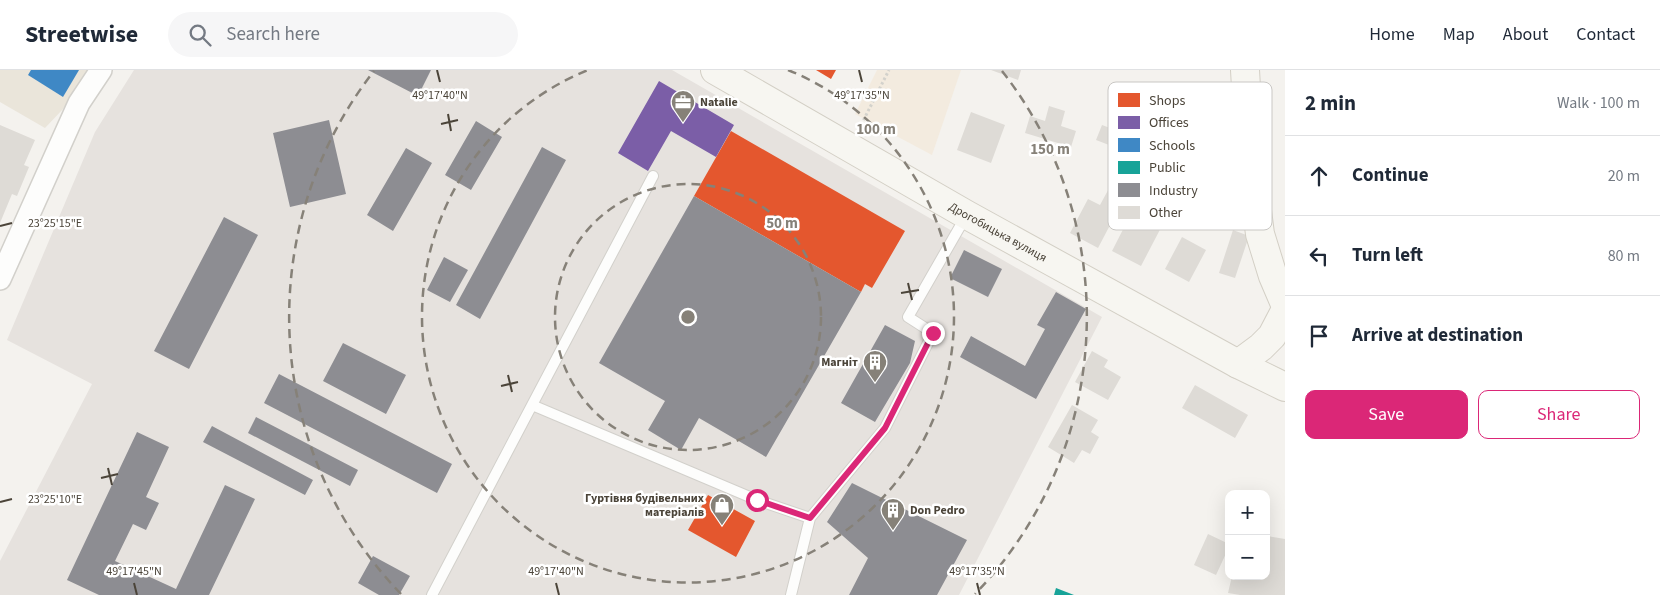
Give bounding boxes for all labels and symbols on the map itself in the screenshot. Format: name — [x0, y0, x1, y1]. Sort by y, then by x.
legend — [1108, 82, 1272, 230]
text: 49°17'40"N — [412, 87, 468, 104]
text: 49°17'35"N — [834, 87, 890, 104]
office icon: Natalie — [670, 89, 696, 123]
text: Shops — [1149, 91, 1185, 111]
place label: Natalie — [700, 94, 738, 111]
text: Offices — [1149, 113, 1189, 133]
text: 100 m — [856, 119, 896, 140]
text: Schools — [1149, 136, 1195, 156]
text: 150 m — [1030, 139, 1070, 160]
text: Public — [1149, 158, 1186, 178]
text: Industry — [1149, 181, 1198, 201]
street label: Дрогобицька вулиця — [945, 198, 1050, 266]
text: Other — [1149, 203, 1183, 223]
text: 50 m — [766, 213, 798, 234]
text: 23°25'15"E — [28, 215, 82, 232]
centre of rings — [679, 308, 697, 326]
route end — [922, 322, 945, 345]
building icon: Магніт — [862, 349, 888, 383]
place label: Магніт — [821, 354, 858, 371]
route start — [746, 489, 769, 512]
place label: Гуртівня будівельних матеріалів — [585, 490, 704, 521]
text: 23°25'10"E — [28, 491, 82, 508]
shop icon: Гуртівня будівельних матеріалів — [709, 492, 735, 526]
building icon: Don Pedro — [880, 497, 906, 531]
place label: Don Pedro — [910, 502, 965, 519]
text: 49°17'45"N — [106, 563, 162, 580]
text: 49°17'40"N — [528, 563, 584, 580]
text: 49°17'35"N — [949, 563, 1005, 580]

